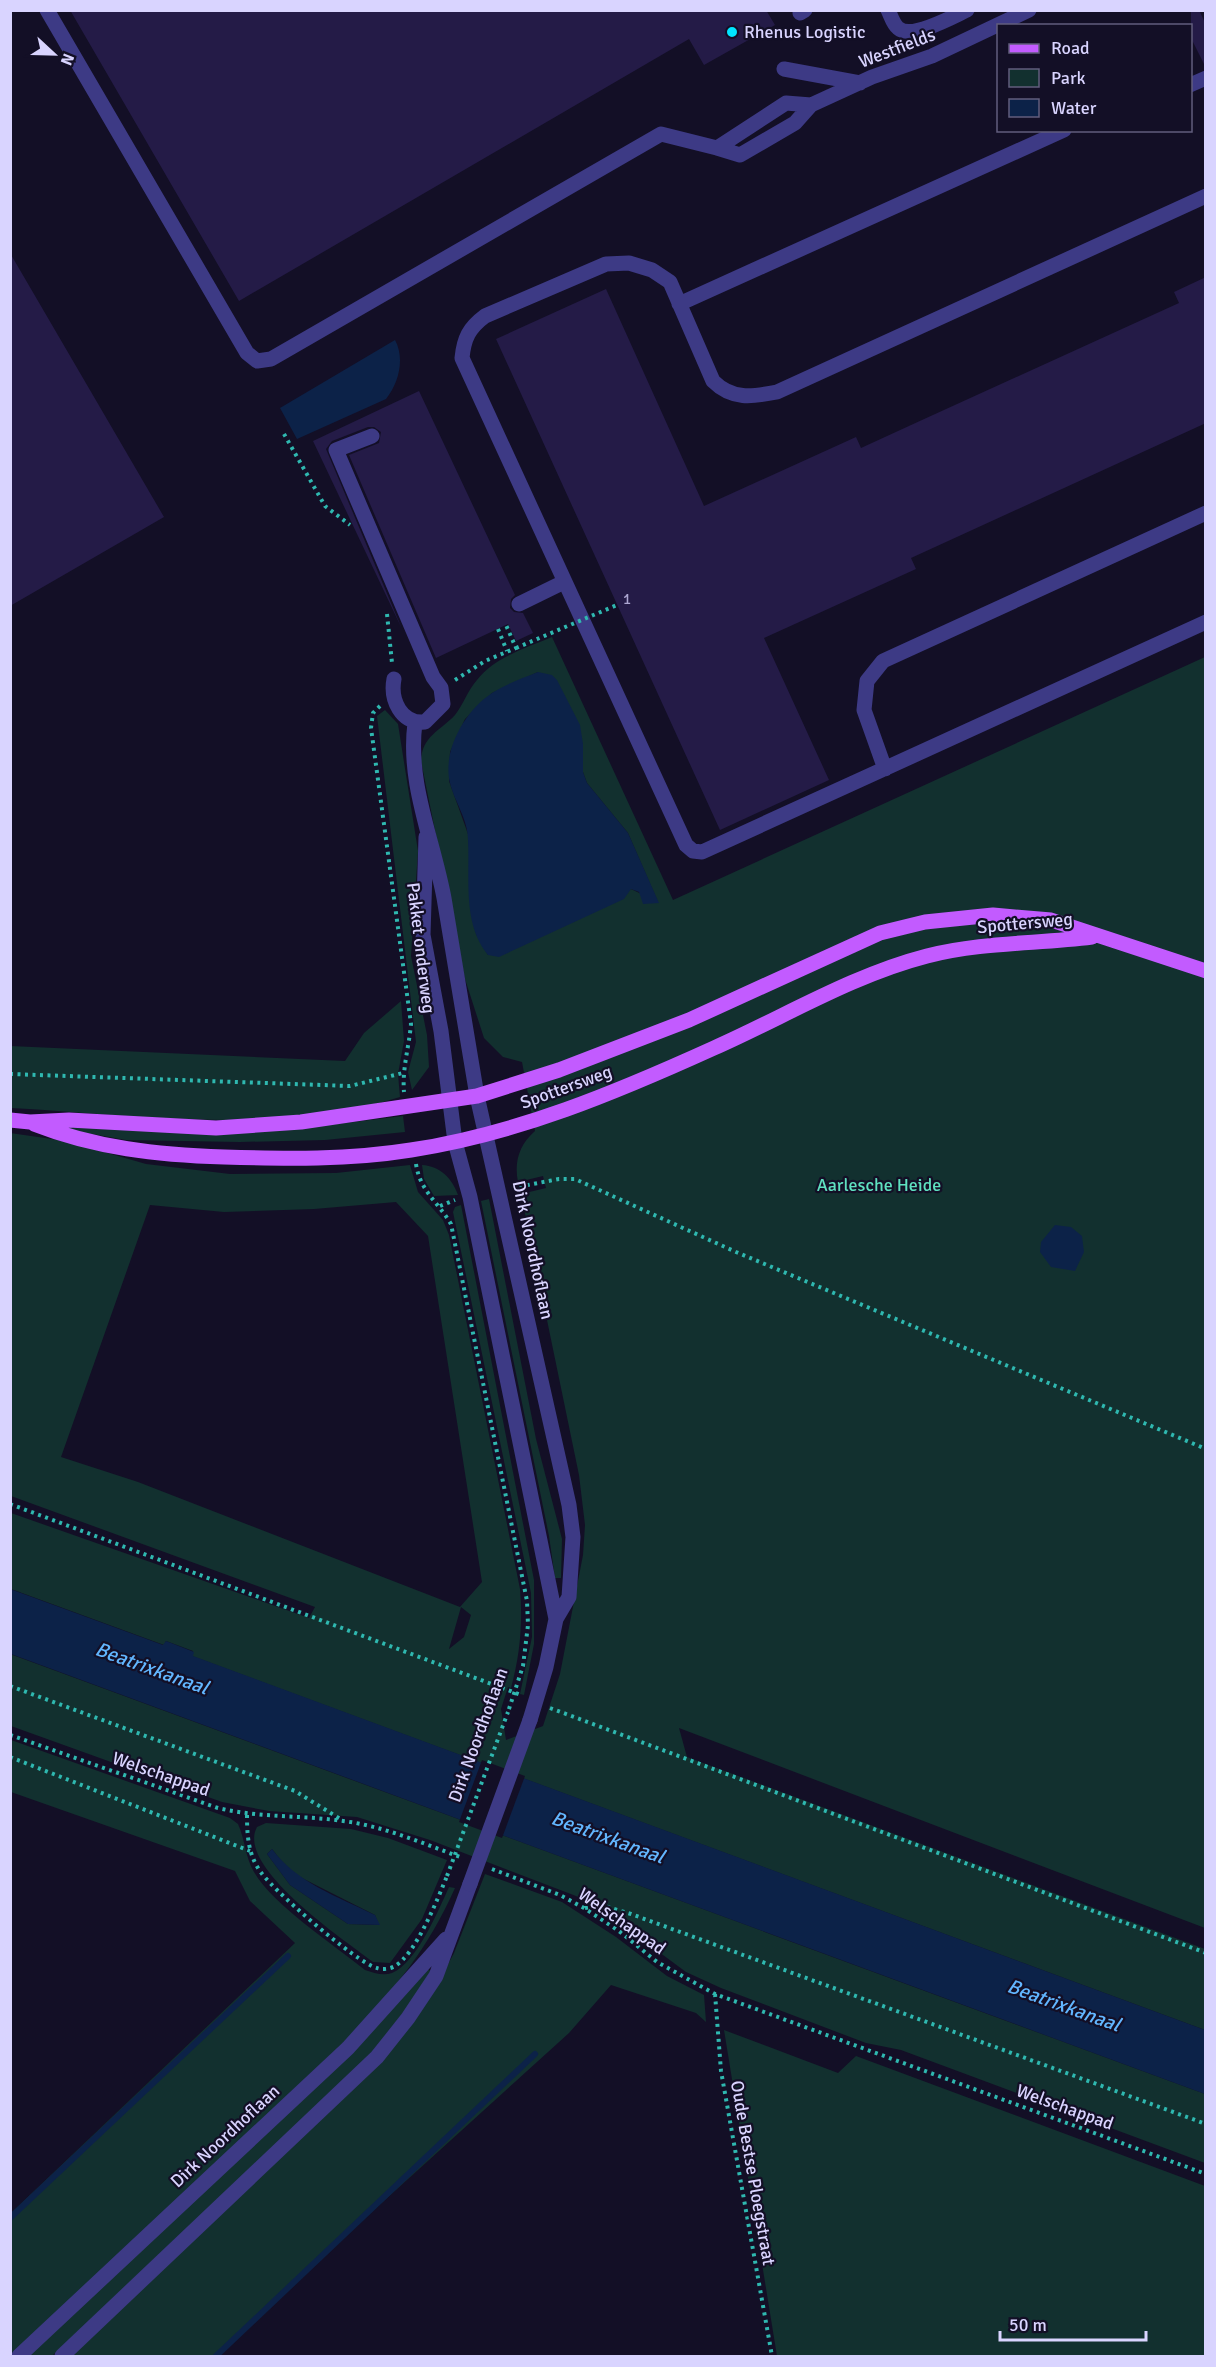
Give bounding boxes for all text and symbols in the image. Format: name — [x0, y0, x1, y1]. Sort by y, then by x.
place label: Rhenus Logistic — [744, 21, 865, 43]
street label: Westfields — [856, 23, 938, 73]
north arrow — [24, 24, 84, 84]
legend — [997, 24, 1192, 132]
marker: Rhenus Logistic — [725, 25, 739, 39]
text: Road — [1051, 37, 1090, 59]
text: N — [56, 50, 78, 68]
text: Park — [1051, 67, 1086, 89]
text: Water — [1051, 97, 1097, 119]
house number: 1 — [623, 590, 631, 608]
street label: Pakket onderweg — [402, 881, 440, 1015]
street label: Spottersweg — [976, 908, 1074, 938]
street label: Spottersweg — [517, 1060, 615, 1114]
park label: Aarlesche Heide — [817, 1174, 941, 1196]
street label: Dirk Noordhoflaan — [508, 1179, 558, 1321]
water label: Beatrixkanaal — [92, 1636, 214, 1701]
street label: Dirk Noordhoflaan — [443, 1665, 513, 1805]
street label: Welschappad — [109, 1747, 213, 1801]
water label: Beatrixkanaal — [548, 1805, 670, 1870]
street label: Welschappad — [574, 1883, 670, 1959]
water label: Beatrixkanaal — [1004, 1973, 1126, 2038]
street label: Oude Bestse Ploegstraat — [726, 2079, 780, 2267]
street label: Welschappad — [1013, 2079, 1117, 2135]
street label: Dirk Noordhoflaan — [166, 2080, 284, 2192]
scale bar — [1000, 2304, 1146, 2342]
text: 50 m — [1009, 2314, 1047, 2336]

